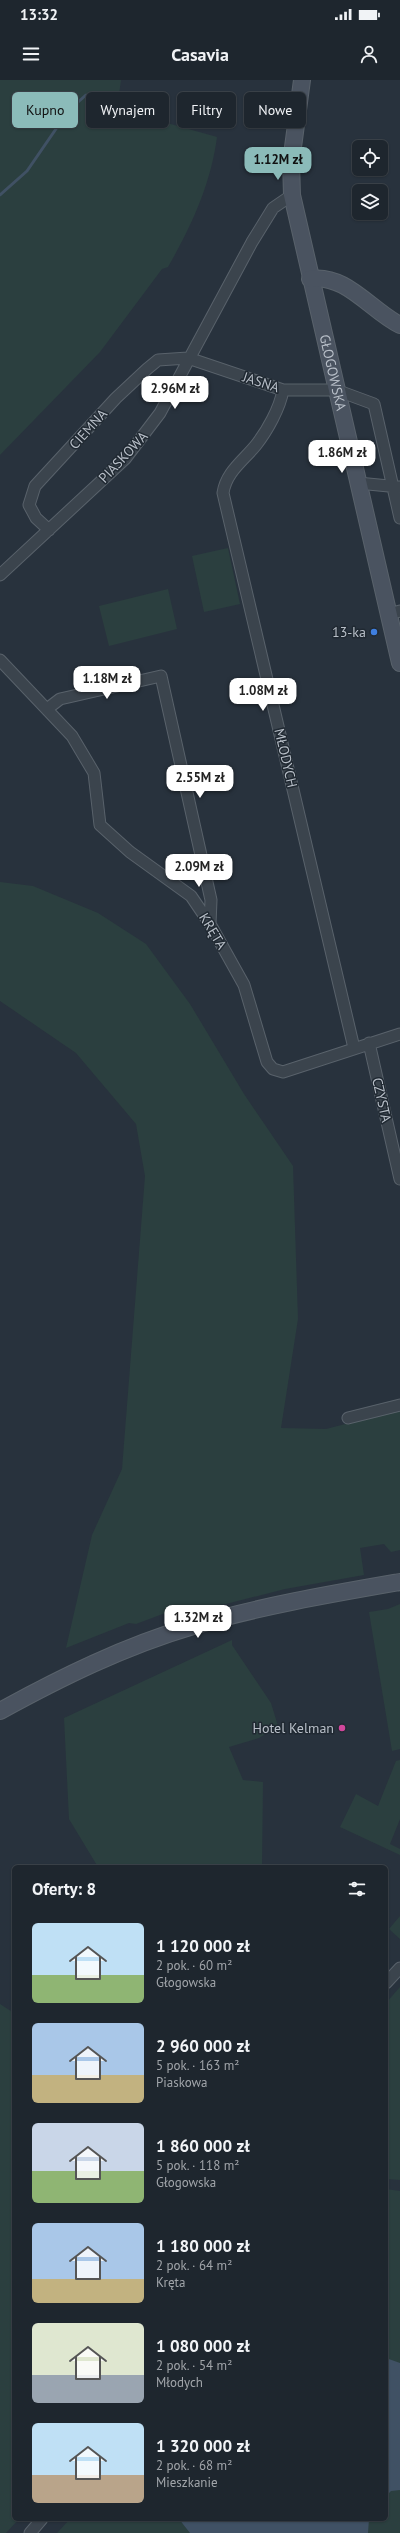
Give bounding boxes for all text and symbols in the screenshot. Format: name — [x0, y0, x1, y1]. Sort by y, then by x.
text: 13:32 — [20, 5, 58, 24]
icon: menu — [20, 43, 42, 65]
text: Casavia — [171, 43, 229, 66]
icon: person — [358, 43, 380, 65]
chip: Kupno — [12, 92, 78, 128]
chip: Wynajem — [86, 92, 169, 128]
chip: Filtry — [177, 92, 236, 128]
chip: Nowe — [244, 92, 306, 128]
map controls — [352, 140, 388, 220]
button: locate — [352, 140, 388, 176]
pin: 1.12M zł — [237, 147, 319, 181]
text: 1.12M zł — [253, 151, 303, 168]
button: layers — [352, 184, 388, 220]
street label: GŁOGOWSKA — [315, 333, 351, 413]
street label: JASNA — [240, 367, 282, 397]
pin: 2.96M zł — [134, 376, 216, 410]
text: 2.96M zł — [150, 380, 200, 397]
street label: CIEMNA — [65, 404, 111, 453]
street label: PIASKOWA — [95, 427, 152, 487]
pin: 1.86M zł — [301, 440, 383, 474]
text: 1.86M zł — [317, 444, 367, 461]
place label: 13-ka — [332, 623, 366, 641]
marker: 13-ka — [369, 627, 379, 637]
pin: 1.18M zł — [66, 666, 148, 700]
text: 1.18M zł — [82, 670, 132, 687]
pin: 1.08M zł — [222, 678, 304, 712]
text: 1.08M zł — [238, 682, 288, 699]
street label: MŁODYCH — [270, 727, 302, 789]
pin: 2.55M zł — [159, 765, 241, 799]
text: 2.55M zł — [175, 769, 225, 786]
pin: 2.09M zł — [158, 854, 240, 888]
text: 2.09M zł — [174, 858, 224, 875]
street label: KRĘTA — [195, 909, 231, 953]
street label: CZYSTA — [368, 1076, 396, 1125]
pin: 1.32M zł — [157, 1605, 239, 1639]
text: 1.32M zł — [173, 1609, 223, 1626]
place label: Hotel Kelman — [253, 1719, 334, 1737]
marker: Hotel Kelman — [337, 1723, 347, 1733]
text: Oferty: 8 — [32, 1878, 96, 1900]
icon: filters — [346, 1878, 368, 1900]
text: 1 120 000 zł — [156, 1935, 250, 1957]
icon: home — [64, 1939, 112, 1987]
text: 2 pok. · 60 m² — [156, 1957, 232, 1974]
text: Głogowska — [156, 1974, 216, 1991]
text: 2 960 000 zł — [156, 2035, 250, 2057]
icon: home — [64, 2039, 112, 2087]
text: 5 pok. · 163 m² — [156, 2057, 239, 2074]
text: Piaskowa — [156, 2074, 208, 2091]
text: 1 860 000 zł — [156, 2135, 250, 2157]
icon: home — [64, 2139, 112, 2187]
text: 5 pok. · 118 m² — [156, 2157, 239, 2174]
text: Głogowska — [156, 2174, 216, 2191]
text: 1 180 000 zł — [156, 2235, 250, 2257]
icon: home — [64, 2239, 112, 2287]
text: 2 pok. · 64 m² — [156, 2257, 232, 2274]
text: Kręta — [156, 2274, 185, 2291]
text: 1 080 000 zł — [156, 2335, 250, 2357]
icon: home — [64, 2339, 112, 2387]
text: 2 pok. · 54 m² — [156, 2357, 232, 2374]
text: Młodych — [156, 2374, 203, 2391]
text: 1 320 000 zł — [156, 2435, 250, 2457]
icon: home — [64, 2439, 112, 2487]
text: 2 pok. · 68 m² — [156, 2457, 232, 2474]
text: Mieszkanie — [156, 2474, 218, 2491]

